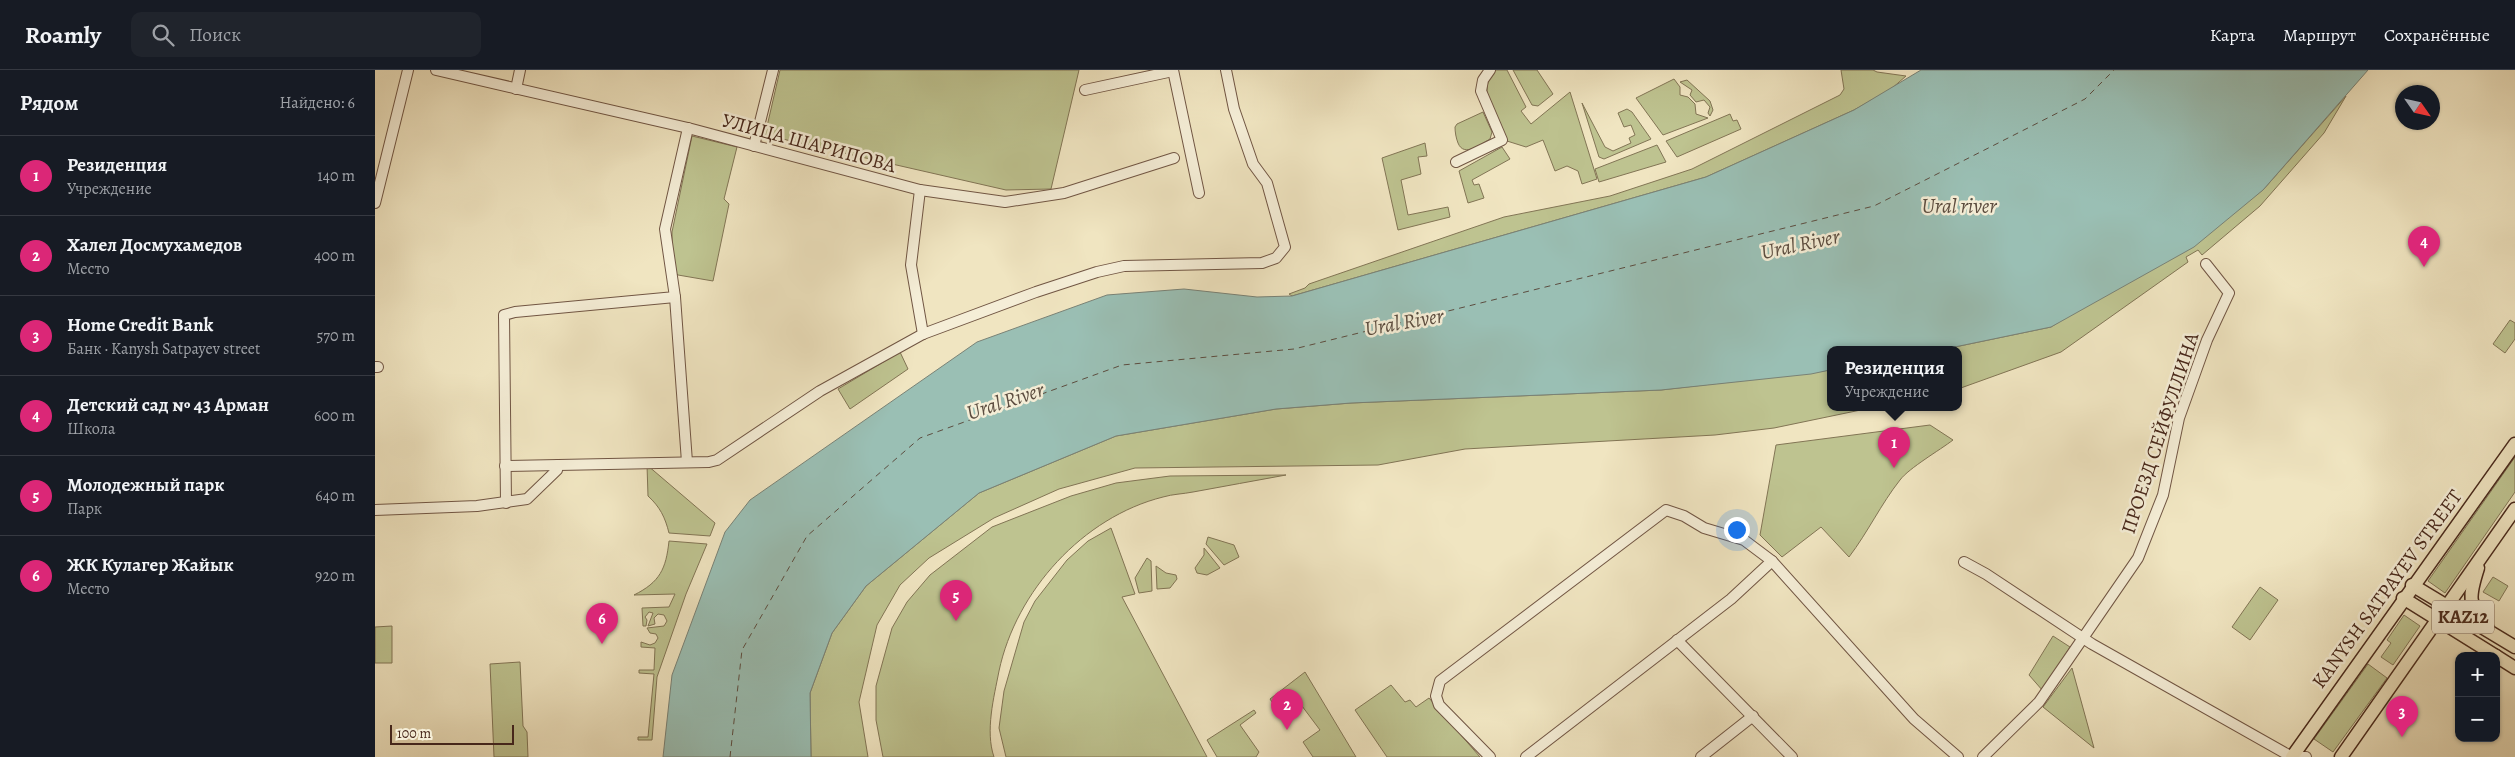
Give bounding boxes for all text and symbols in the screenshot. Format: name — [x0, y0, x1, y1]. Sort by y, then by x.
search box — [131, 12, 481, 57]
text: Roamly — [25, 19, 101, 51]
icon: search — [149, 21, 177, 49]
text: Поиск — [189, 22, 241, 48]
text: Карта — [2210, 23, 2255, 47]
text: Маршрут — [2283, 23, 2356, 47]
text: Сохранённые — [2384, 23, 2490, 47]
north arrow — [2395, 85, 2440, 130]
text: Рядом — [20, 89, 78, 117]
text: Найдено: 6 — [280, 92, 355, 114]
street label: УЛИЦА ШАРИПОВА — [719, 107, 899, 179]
text: Резиденция — [67, 152, 167, 178]
text: 1 — [33, 165, 39, 187]
text: 140 m — [317, 165, 355, 187]
text: Учреждение — [67, 178, 152, 200]
water label: Ural river — [1921, 192, 1997, 220]
water label: Ural River — [1758, 222, 1843, 266]
pin: 4 — [2408, 226, 2440, 267]
text: Халел Досмухамедов — [67, 232, 242, 258]
text: 2 — [32, 245, 40, 267]
text: 400 m — [314, 245, 355, 267]
text: Место — [67, 258, 110, 280]
water label: Ural River — [1362, 301, 1446, 343]
text: Home Credit Bank — [67, 312, 213, 338]
text: 3 — [33, 325, 39, 347]
text: 570 m — [316, 325, 355, 347]
street label: ПРОЕЗД СЕЙФУЛЛИНА — [2115, 329, 2205, 537]
text: Банк · Kanysh Satpayev street — [67, 338, 260, 360]
popup — [1827, 346, 1962, 411]
text: Резиденция — [1844, 355, 1945, 381]
water label: Ural River — [963, 375, 1048, 427]
text: Учреждение — [1844, 381, 1929, 403]
text: Детский сад № 43 Арман — [67, 392, 269, 418]
text: 4 — [32, 405, 40, 427]
text: 600 m — [314, 405, 355, 427]
text: Школа — [67, 418, 115, 440]
pin: 1 — [1878, 427, 1910, 468]
text: Молодежный парк — [67, 472, 224, 498]
street label: KANYSH SATPAYEV STREET — [2306, 484, 2468, 694]
text: 5 — [33, 485, 39, 507]
text: 640 m — [315, 485, 355, 507]
text: Парк — [67, 498, 102, 520]
your location — [1724, 517, 1750, 543]
text: ЖК Кулагер Жайык — [67, 552, 234, 578]
text: 6 — [32, 565, 40, 587]
text: 920 m — [315, 565, 355, 587]
text: Место — [67, 578, 110, 600]
pin: 5 — [940, 580, 972, 621]
road number: KAZ12 — [2432, 600, 2494, 634]
pin: 6 — [586, 603, 618, 644]
map controls — [2455, 652, 2500, 742]
button: + — [2455, 652, 2500, 697]
pin: 2 — [1271, 689, 1303, 730]
pin: 3 — [2386, 696, 2418, 737]
button: − — [2455, 697, 2500, 742]
scale bar — [390, 722, 514, 745]
text: 100 m — [397, 724, 431, 743]

